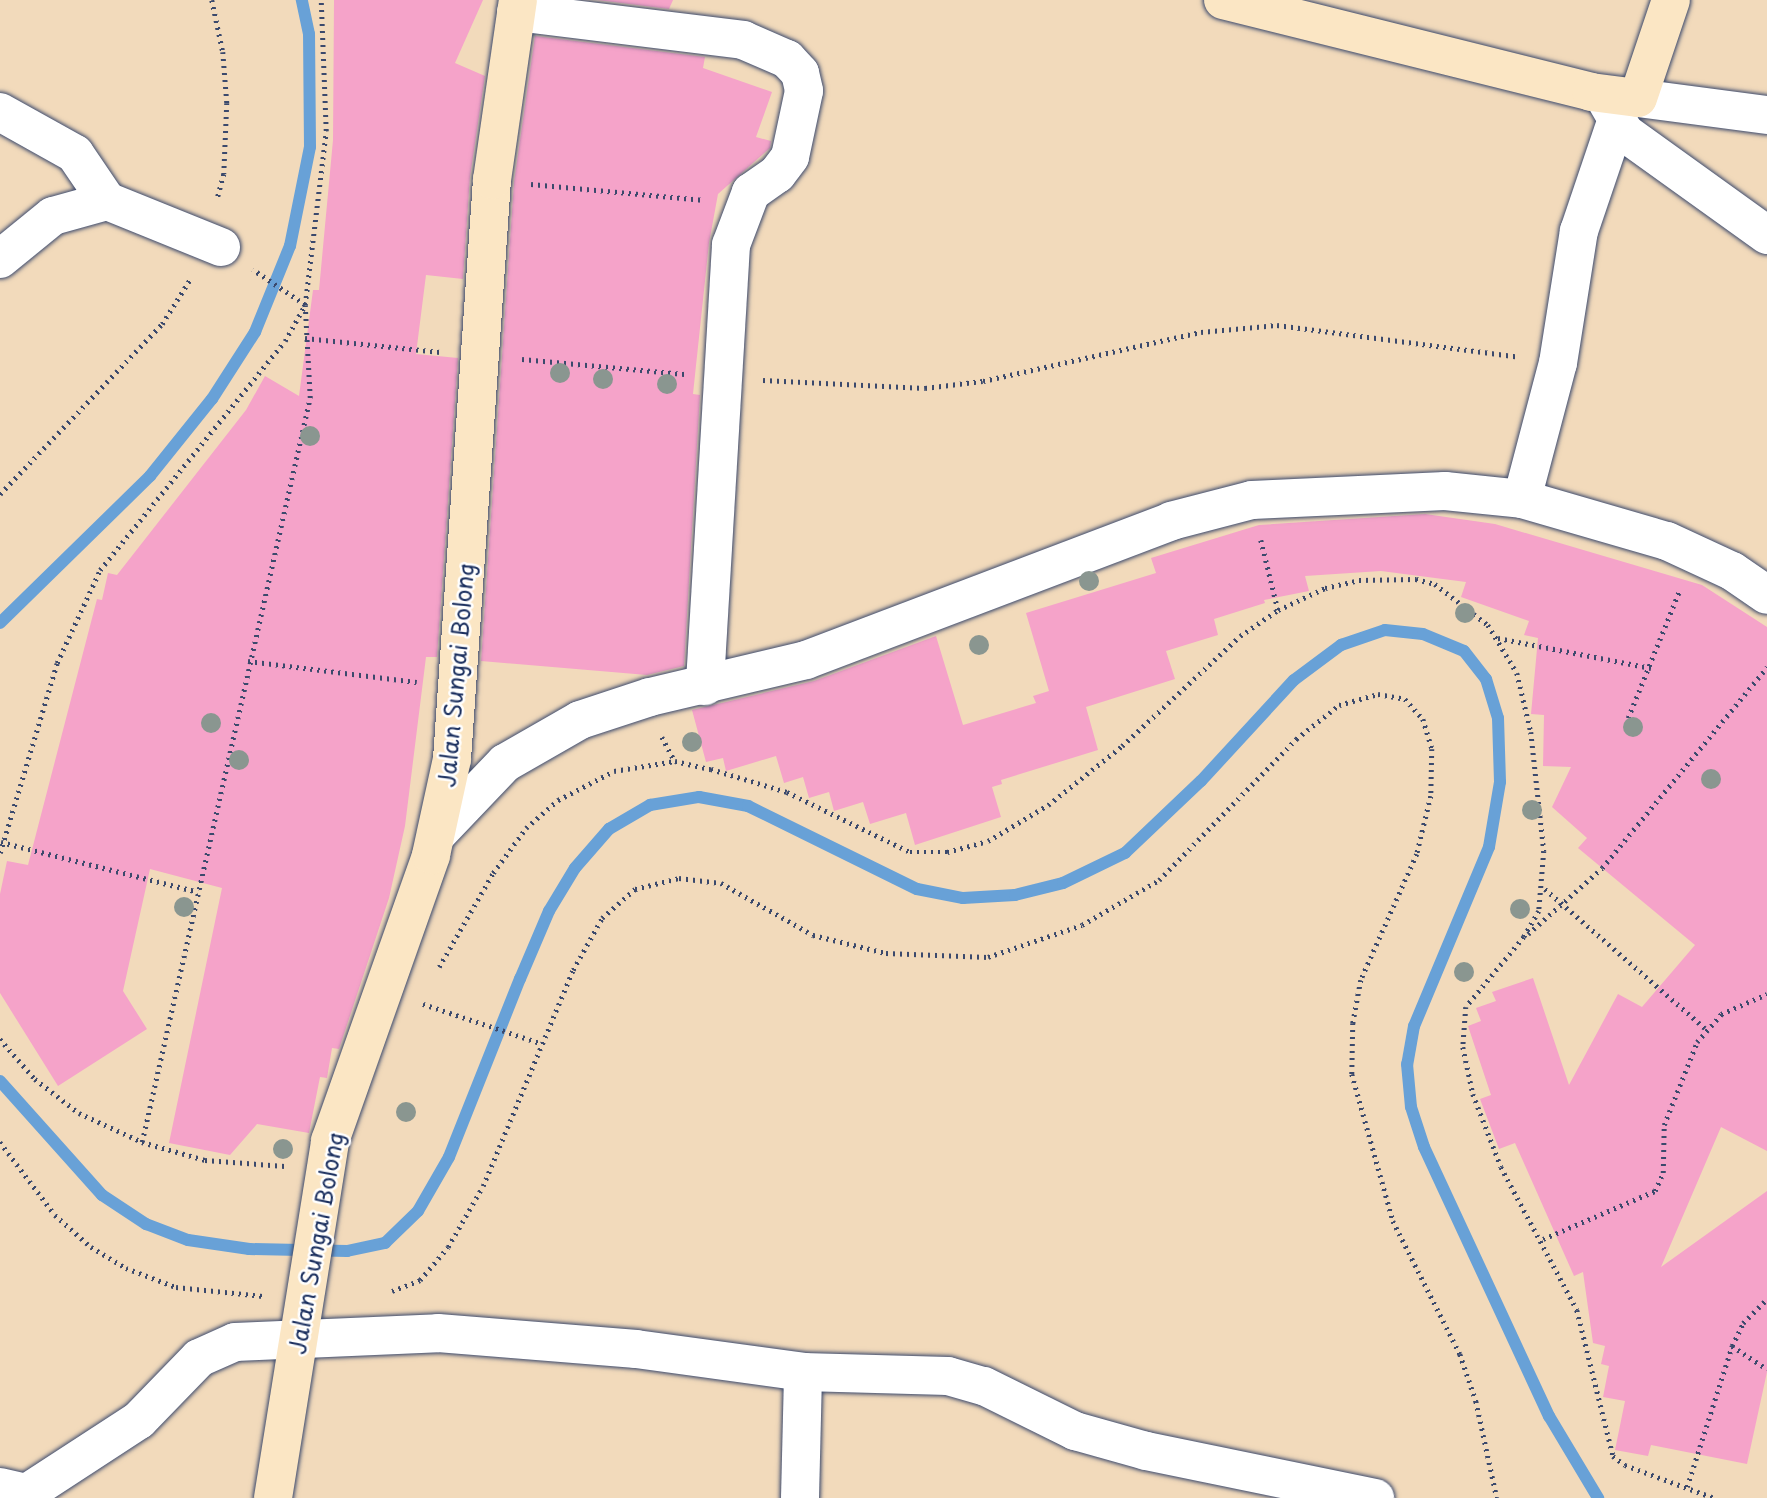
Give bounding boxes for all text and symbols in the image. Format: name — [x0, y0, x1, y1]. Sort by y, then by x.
street label: Jalan Sungai Bolong — [432, 560, 480, 790]
street label: Jalan Sungai Bolong — [283, 1128, 349, 1358]

